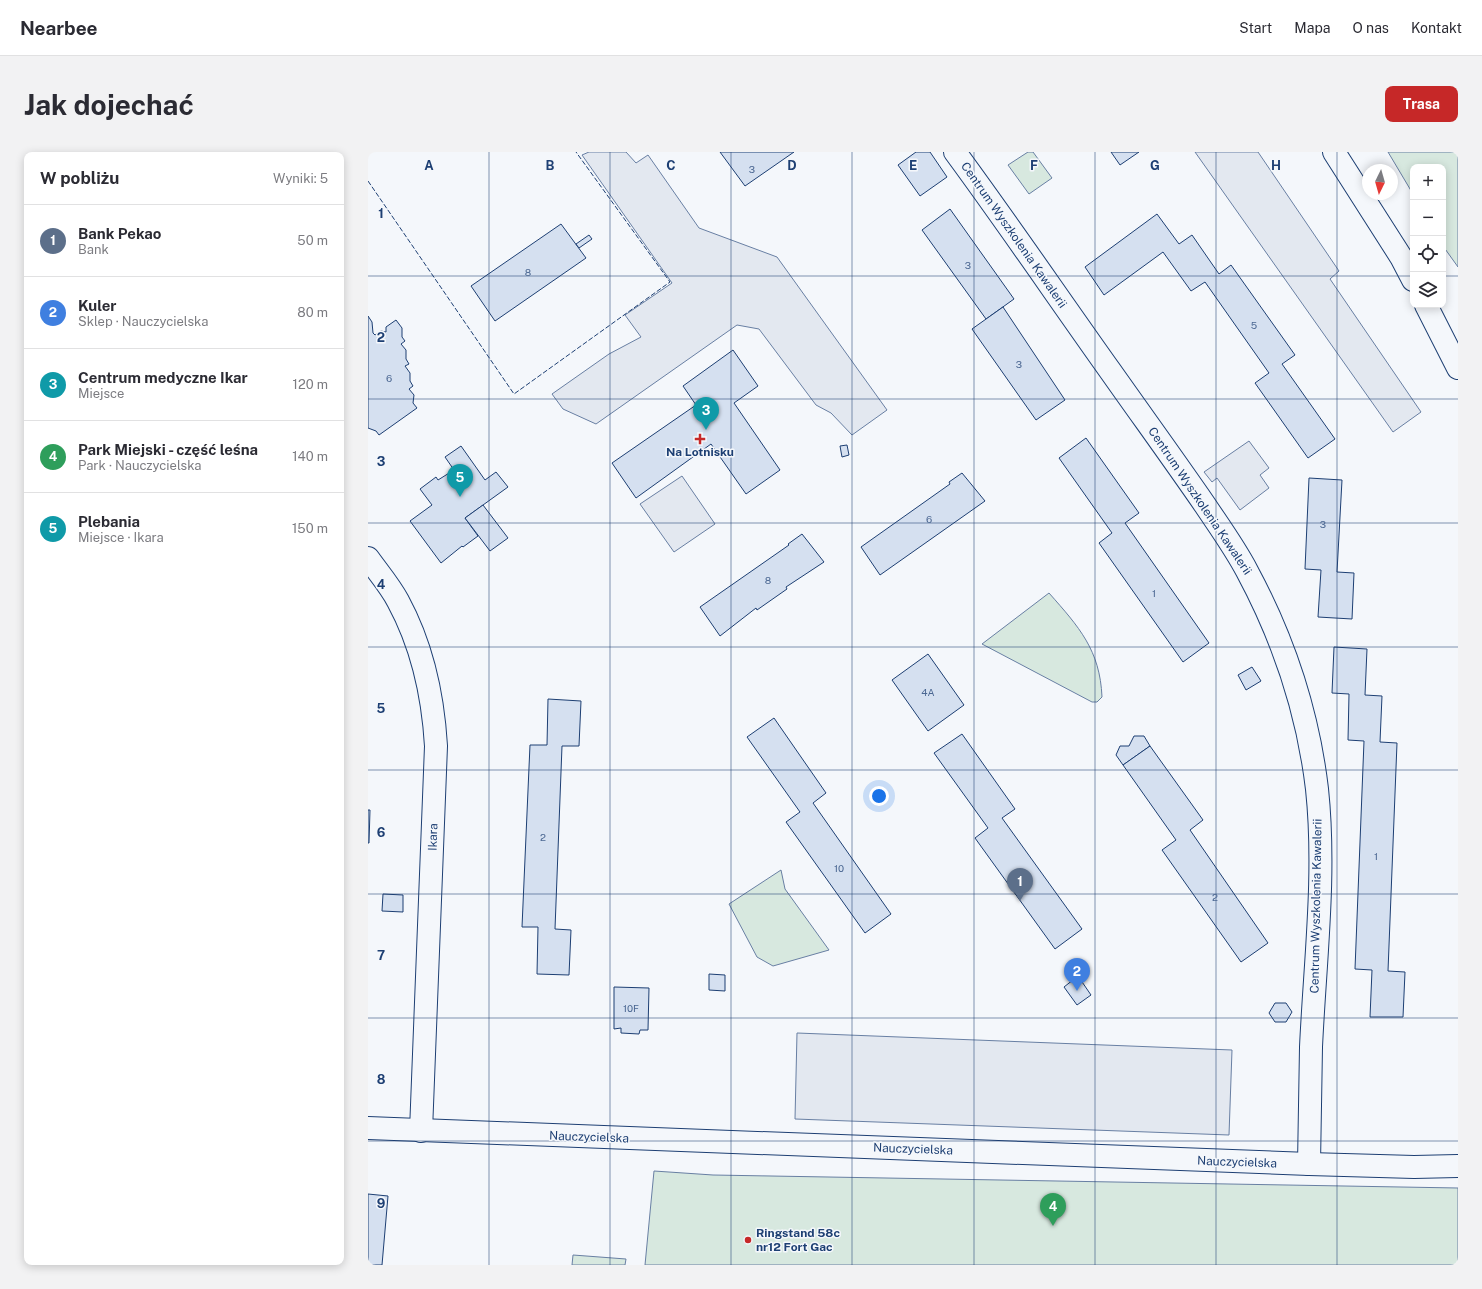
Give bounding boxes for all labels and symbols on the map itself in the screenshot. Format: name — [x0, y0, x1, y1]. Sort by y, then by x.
text: A — [424, 158, 434, 173]
text: B — [546, 158, 555, 173]
text: C — [666, 158, 676, 173]
text: D — [787, 158, 797, 173]
text: E — [909, 158, 917, 173]
text: F — [1030, 158, 1038, 173]
text: G — [1150, 158, 1160, 173]
text: H — [1271, 158, 1281, 173]
street label: Centrum Wyszkolenia Kawalerii — [958, 159, 1070, 311]
house number: 3 — [749, 163, 755, 175]
north arrow — [1362, 164, 1398, 200]
text: 1 — [378, 206, 384, 221]
house number: 3 — [965, 259, 971, 271]
house number: 8 — [525, 266, 531, 278]
house number: 5 — [1251, 319, 1257, 331]
text: 2 — [377, 330, 385, 345]
house number: 3 — [1016, 358, 1022, 370]
house number: 6 — [386, 372, 392, 384]
pin: 3 — [693, 397, 719, 430]
street label: Centrum Wyszkolenia Kawalerii — [1145, 425, 1255, 577]
marker: Na Lotnisku — [695, 434, 705, 444]
place label: Na Lotnisku — [666, 445, 734, 459]
text: 3 — [377, 454, 386, 469]
pin: 5 — [447, 464, 473, 497]
house number: 6 — [926, 513, 932, 525]
house number: 3 — [1320, 518, 1326, 530]
house number: 8 — [765, 574, 771, 586]
text: 4 — [377, 577, 386, 592]
house number: 1 — [1152, 587, 1156, 599]
house number: 4A — [921, 686, 935, 698]
text: 5 — [377, 701, 386, 716]
your location — [869, 786, 889, 806]
street label: Centrum Wyszkolenia Kawalerii — [1307, 819, 1325, 993]
street label: Ikara — [426, 823, 440, 851]
text: 6 — [377, 825, 386, 840]
house number: 2 — [540, 831, 546, 843]
house number: 1 — [1374, 850, 1378, 862]
house number: 10 — [834, 862, 844, 874]
pin: 1 — [1007, 868, 1033, 901]
house number: 2 — [1212, 891, 1218, 903]
text: 7 — [377, 948, 385, 963]
pin: 2 — [1064, 958, 1090, 991]
house number: 10F — [623, 1002, 639, 1014]
text: 8 — [377, 1072, 386, 1087]
street label: Nauczycielska — [549, 1129, 629, 1145]
street label: Nauczycielska — [873, 1141, 953, 1157]
street label: Nauczycielska — [1197, 1154, 1277, 1170]
pin: 4 — [1040, 1193, 1066, 1226]
text: 9 — [377, 1196, 385, 1211]
place label: Ringstand 58c nr12 Fort Gac — [756, 1226, 840, 1254]
marker: Ringstand 58c nr12 Fort Gac — [743, 1235, 753, 1245]

